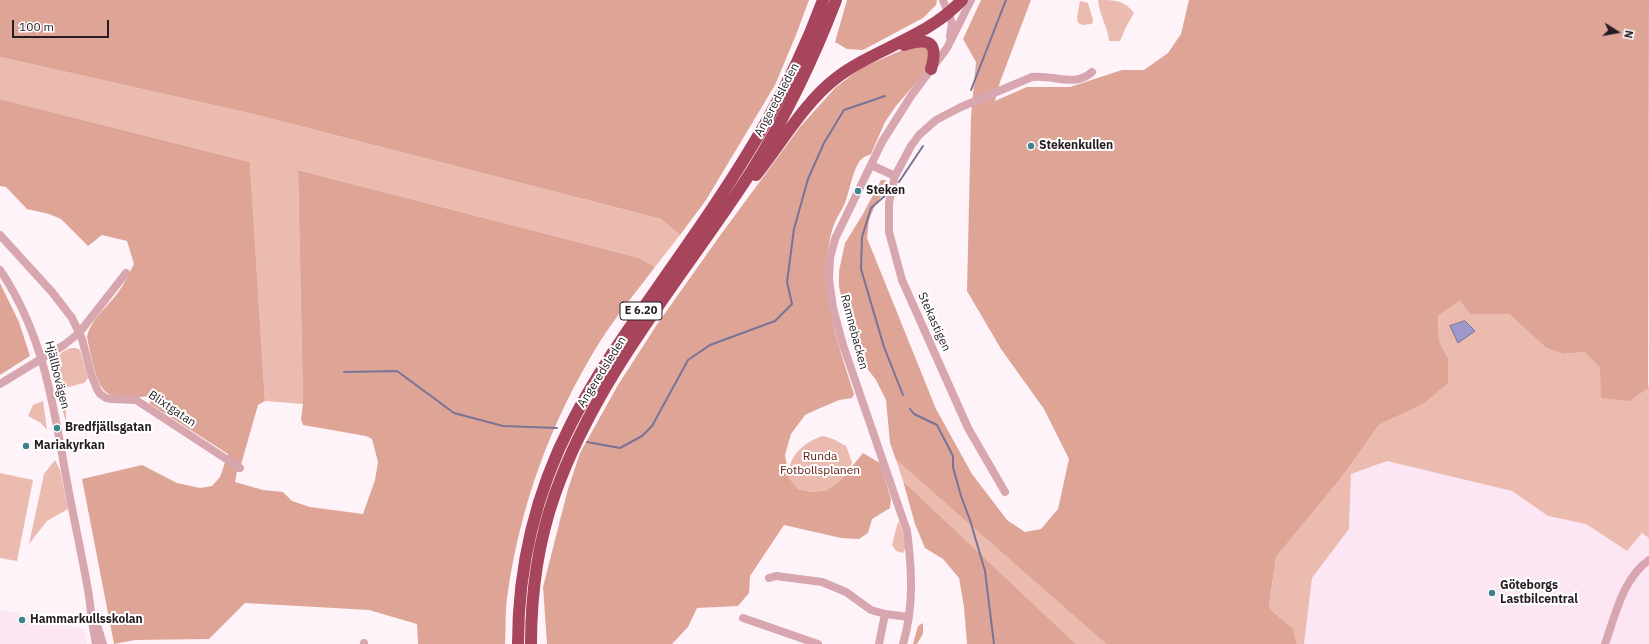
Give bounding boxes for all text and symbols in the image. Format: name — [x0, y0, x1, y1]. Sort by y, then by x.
scale bar — [14, 12, 111, 38]
north arrow — [1597, 12, 1637, 52]
text: 100 m — [19, 19, 54, 34]
text: N — [1621, 29, 1636, 40]
street label: Angeredsleden — [752, 61, 802, 139]
place label: Stekenkullen — [1039, 139, 1113, 153]
marker: Stekenkullen — [1026, 141, 1036, 151]
place label: Steken — [866, 184, 905, 198]
marker: Steken — [853, 186, 863, 196]
street label: Stekastigen — [915, 290, 953, 354]
street label: Ramnebacken — [837, 293, 871, 371]
road number: E 6.20 — [620, 302, 662, 320]
street label: Angeredsleden — [574, 334, 630, 410]
street label: Hjällbovägen — [42, 339, 72, 411]
street label: Blixtgatan — [145, 388, 199, 430]
place label: Bredfjällsgatan — [65, 421, 152, 435]
marker: Bredfjällsgatan — [52, 423, 62, 433]
place label: Mariakyrkan — [34, 439, 105, 453]
marker: Mariakyrkan — [21, 441, 31, 451]
park label: Runda Fotbollsplanen — [780, 450, 860, 478]
place label: Göteborgs Lastbilcentral — [1500, 579, 1578, 607]
marker: Göteborgs Lastbilcentral — [1487, 588, 1497, 598]
place label: Hammarkullsskolan — [30, 613, 143, 627]
marker: Hammarkullsskolan — [17, 615, 27, 625]

